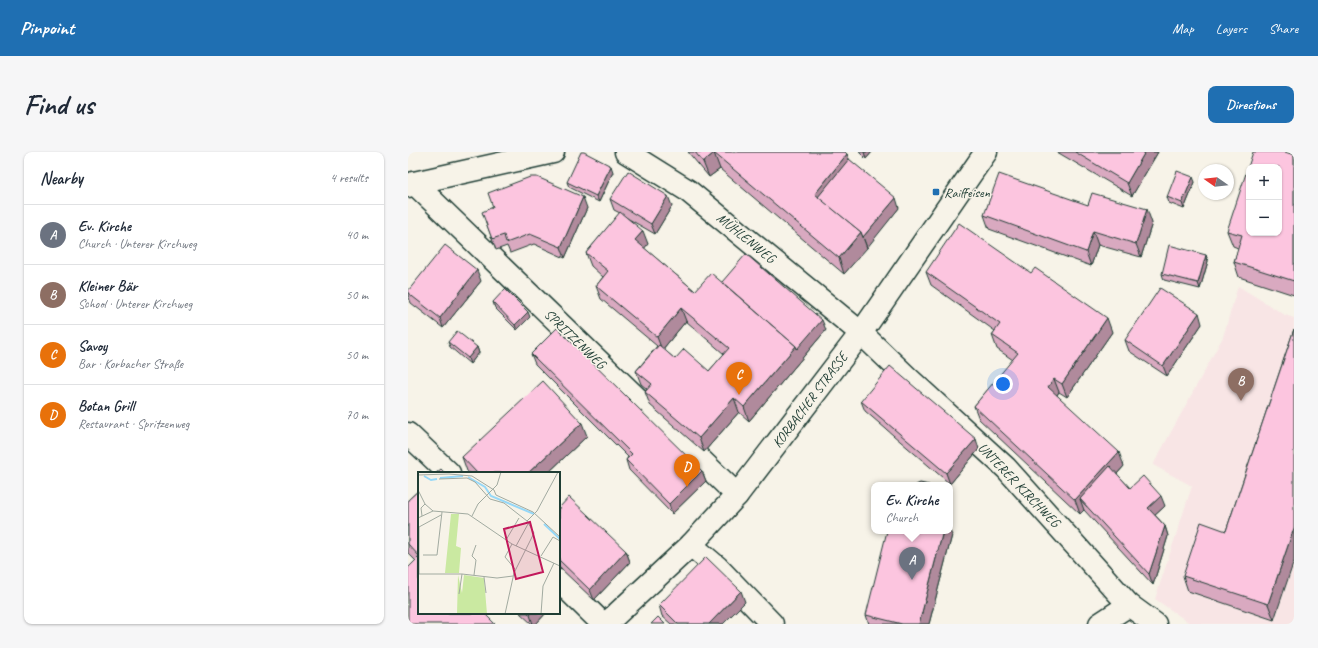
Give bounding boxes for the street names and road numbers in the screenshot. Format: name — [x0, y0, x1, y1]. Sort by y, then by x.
street label: MÜHLENWEG — [713, 209, 780, 268]
street label: SPRITZENWEG — [541, 306, 611, 374]
street label: KORBACHER STRASSE — [769, 347, 853, 451]
street label: UNTERER KIRCHWEG — [974, 439, 1065, 532]

